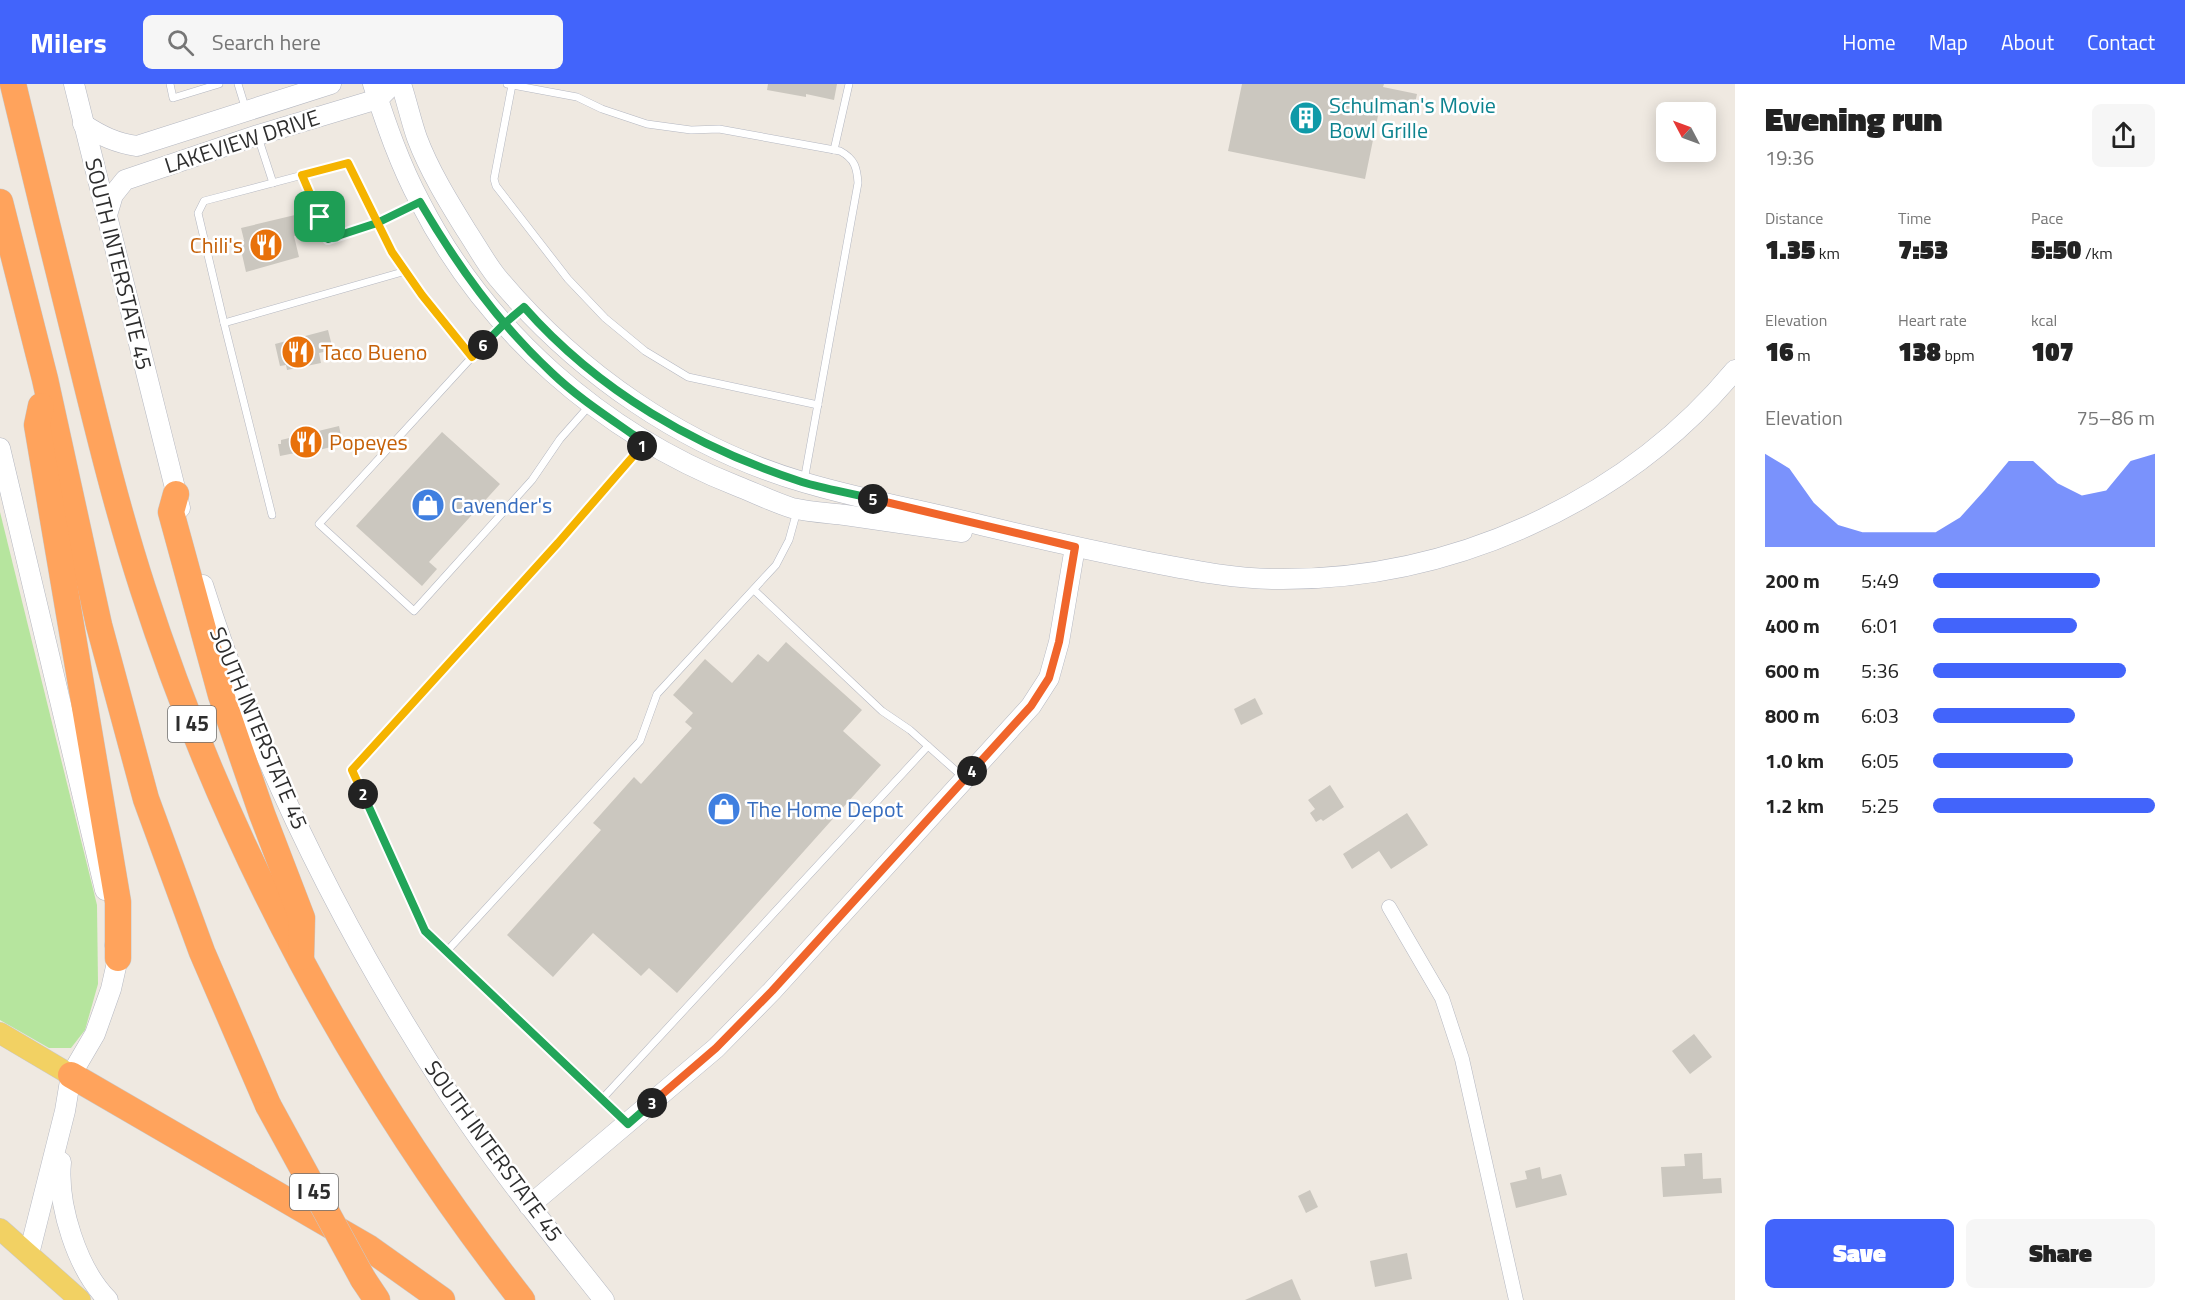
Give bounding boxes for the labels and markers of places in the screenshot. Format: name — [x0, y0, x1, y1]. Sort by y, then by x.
place label: Schulman's Movie Bowl Grille — [1329, 88, 1496, 147]
building icon: Schulman's Movie Bowl Grille — [1288, 100, 1324, 136]
pin — [294, 191, 345, 242]
restaurant icon: Chili's — [248, 227, 284, 263]
place label: Chili's — [190, 228, 243, 262]
pin: 6 — [468, 330, 498, 360]
restaurant icon: Taco Bueno — [280, 334, 316, 370]
place label: Taco Bueno — [321, 335, 427, 369]
restaurant icon: Popeyes — [288, 424, 324, 460]
place label: Popeyes — [329, 425, 408, 459]
pin: 1 — [627, 431, 657, 461]
pin: 5 — [858, 484, 888, 514]
shop icon: Cavender's — [410, 487, 446, 523]
place label: Cavender's — [451, 488, 552, 522]
pin: 4 — [957, 756, 987, 786]
pin: 2 — [348, 779, 378, 809]
shop icon: The Home Depot — [706, 791, 742, 827]
place label: The Home Depot — [747, 792, 903, 826]
pin: 3 — [637, 1088, 667, 1118]

